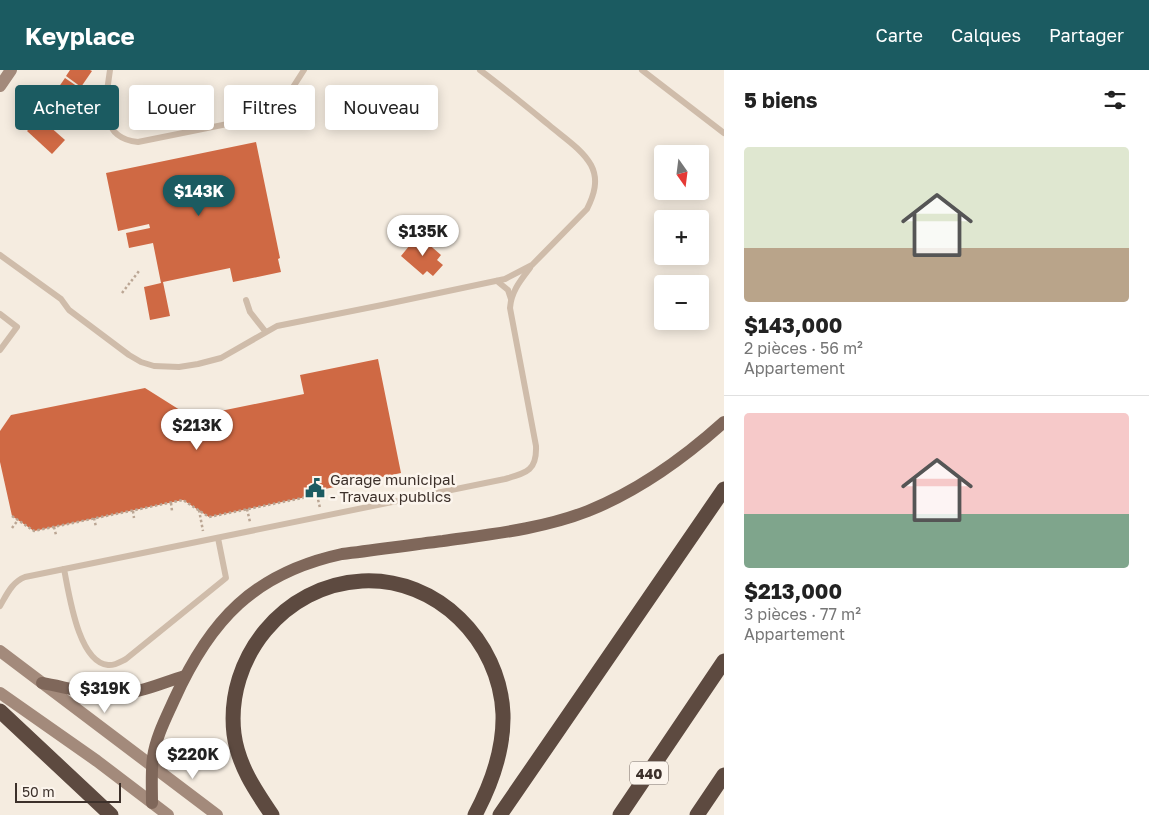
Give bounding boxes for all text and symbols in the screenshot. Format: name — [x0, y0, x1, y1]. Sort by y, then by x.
text: Keyplace — [25, 21, 135, 50]
text: Carte — [876, 24, 923, 46]
text: Calques — [951, 24, 1021, 46]
text: Partager — [1049, 24, 1124, 46]
chip: Acheter — [15, 85, 119, 130]
chip: Louer — [129, 85, 214, 130]
chip: Filtres — [224, 85, 315, 130]
chip: Nouveau — [325, 85, 438, 130]
icon: filters — [1101, 86, 1129, 114]
text: 5 biens — [744, 87, 818, 113]
north arrow — [654, 145, 709, 200]
map controls — [654, 145, 709, 330]
pin: $143K — [164, 174, 234, 217]
icon: home — [892, 180, 982, 270]
text: $143K — [174, 181, 224, 201]
button: + — [654, 210, 709, 265]
pin: $135K — [388, 214, 458, 257]
text: $135K — [398, 221, 448, 241]
button: − — [654, 275, 709, 330]
text: $143,000 — [744, 312, 843, 338]
text: 2 pièces · 56 m² — [744, 338, 863, 358]
text: Appartement — [744, 358, 845, 378]
pin: $213K — [162, 408, 232, 451]
text: $213K — [172, 415, 222, 435]
icon: home — [892, 445, 982, 535]
place label: Garage municipal - Travaux publics — [330, 470, 455, 505]
public building icon: Garage municipal - Travaux publics — [304, 477, 326, 499]
text: $213,000 — [744, 578, 842, 604]
text: 3 pièces · 77 m² — [744, 604, 861, 624]
text: Appartement — [744, 624, 845, 644]
pin: $319K — [70, 672, 140, 714]
text: $319K — [80, 678, 130, 698]
pin: $220K — [158, 738, 228, 780]
text: $220K — [167, 744, 219, 764]
road number: 440 — [630, 761, 668, 784]
scale bar — [15, 780, 121, 803]
text: 50 m — [22, 783, 55, 800]

